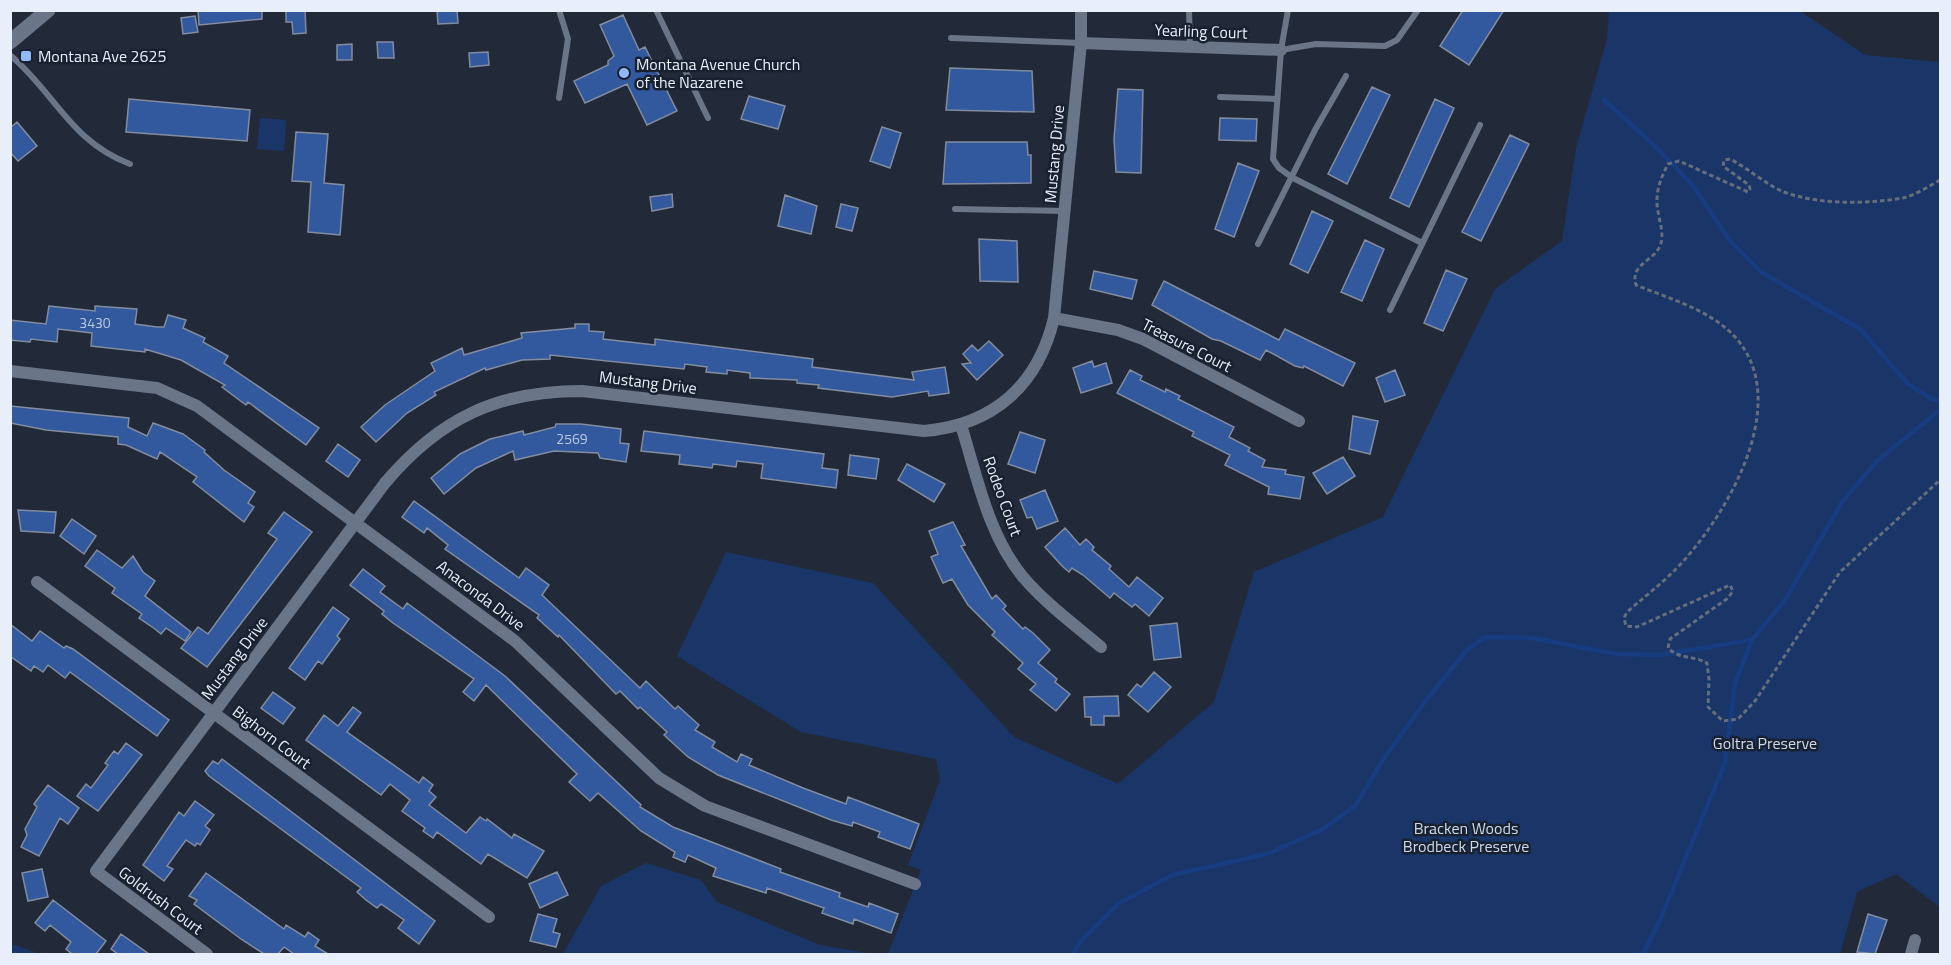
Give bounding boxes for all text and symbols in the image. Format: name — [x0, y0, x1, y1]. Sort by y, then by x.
street label: Yearling Court — [1154, 17, 1248, 45]
place label: Montana Ave 2625 — [38, 44, 166, 68]
marker: Montana Ave 2625 — [19, 49, 33, 63]
place label: Montana Avenue Church of the Nazarene — [636, 52, 800, 94]
marker: Montana Avenue Church of the Nazarene — [617, 66, 631, 80]
street label: Mustang Drive — [1038, 104, 1070, 204]
house number: 3430 — [79, 312, 111, 333]
street label: Treasure Court — [1138, 312, 1236, 378]
street label: Mustang Drive — [598, 364, 698, 400]
house number: 2569 — [556, 428, 588, 449]
street label: Rodeo Court — [977, 453, 1029, 540]
street label: Anaconda Drive — [432, 554, 530, 636]
street label: Mustang Drive — [195, 612, 273, 704]
street label: Bighorn Court — [228, 699, 317, 775]
park label: Goltra Preserve — [1713, 731, 1817, 755]
park label: Bracken Woods Brodbeck Preserve — [1403, 816, 1529, 858]
street label: Goldrush Court — [114, 860, 209, 940]

